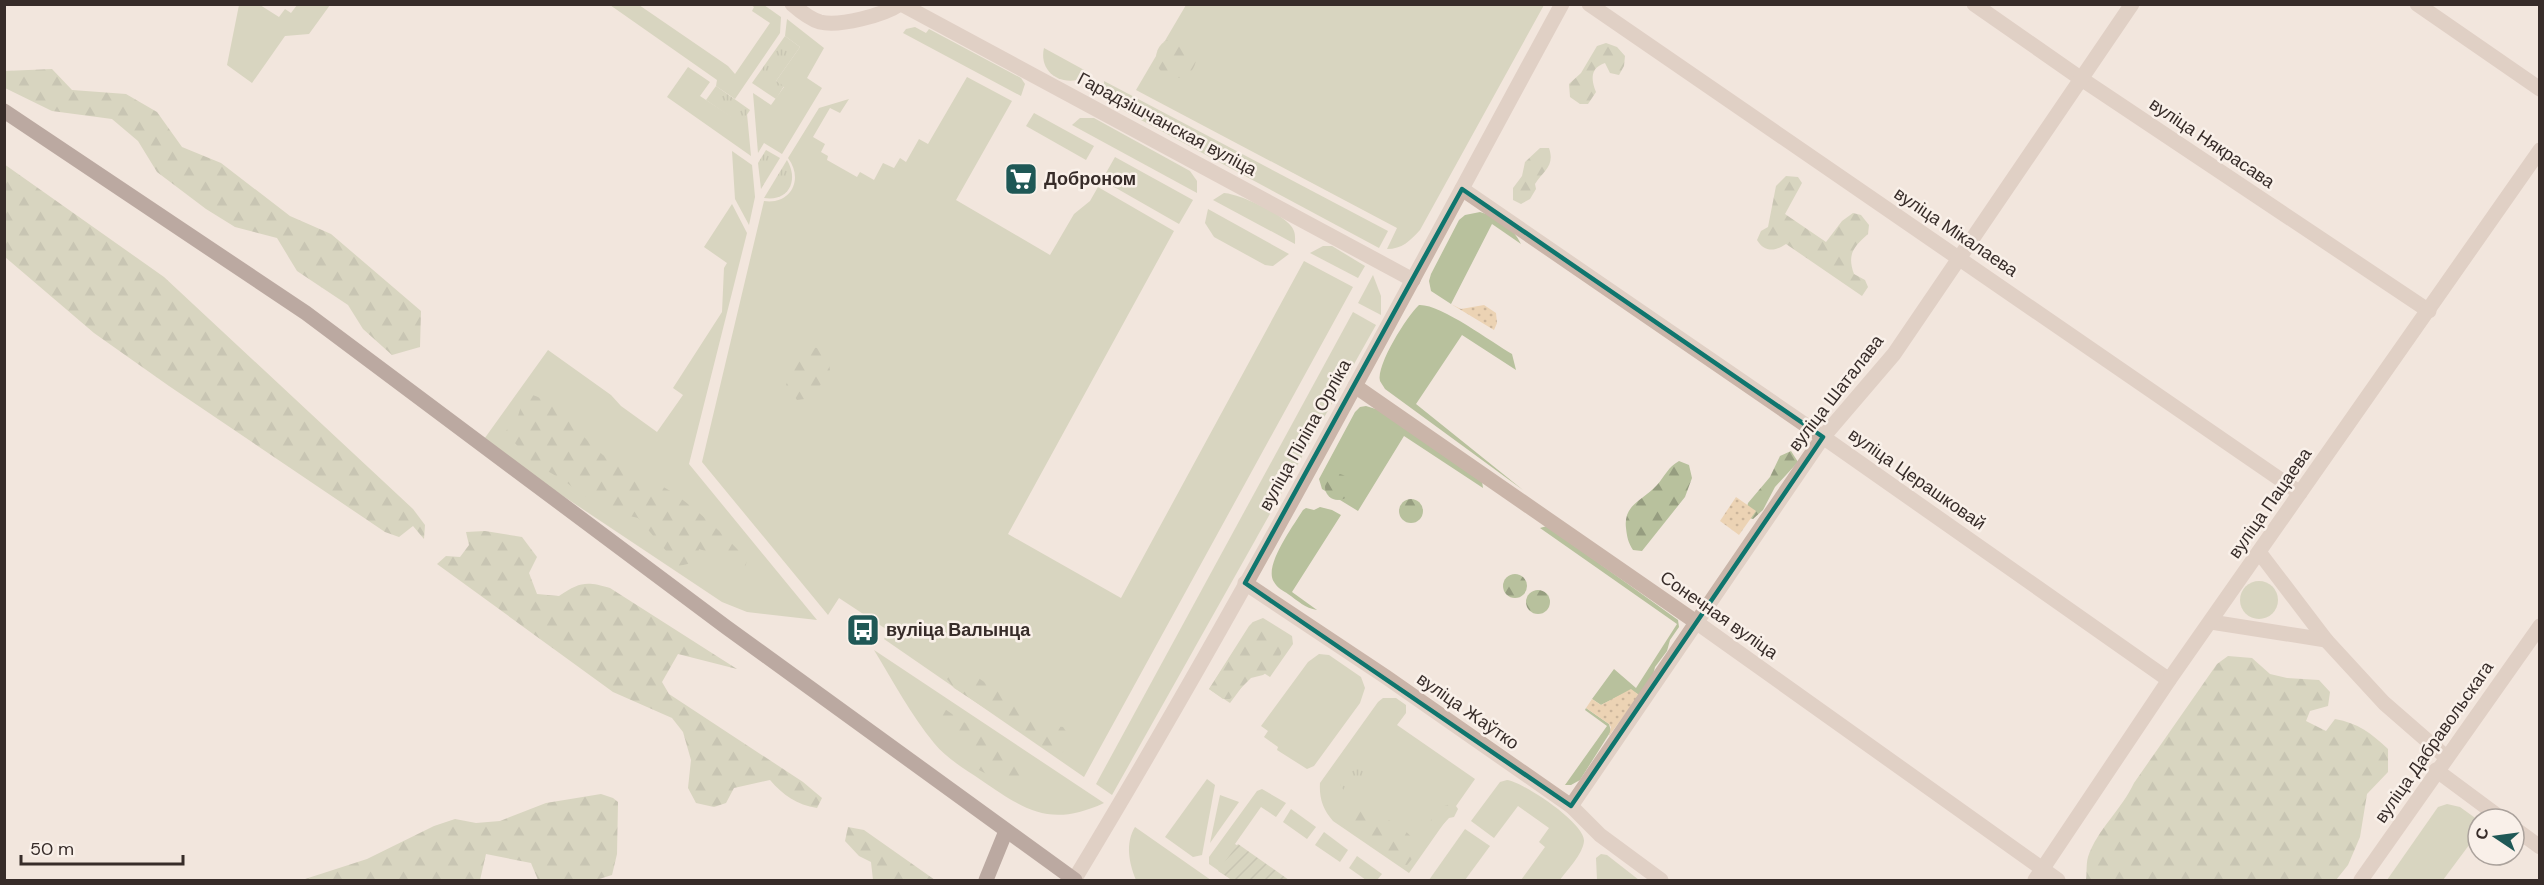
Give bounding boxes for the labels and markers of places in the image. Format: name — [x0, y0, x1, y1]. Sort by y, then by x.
supermarket icon: Доброном — [1003, 161, 1039, 197]
place label: Доброном — [1044, 167, 1136, 191]
bus stop icon: вуліца Валынца — [845, 612, 881, 648]
place label: вуліца Валынца — [886, 618, 1031, 642]

